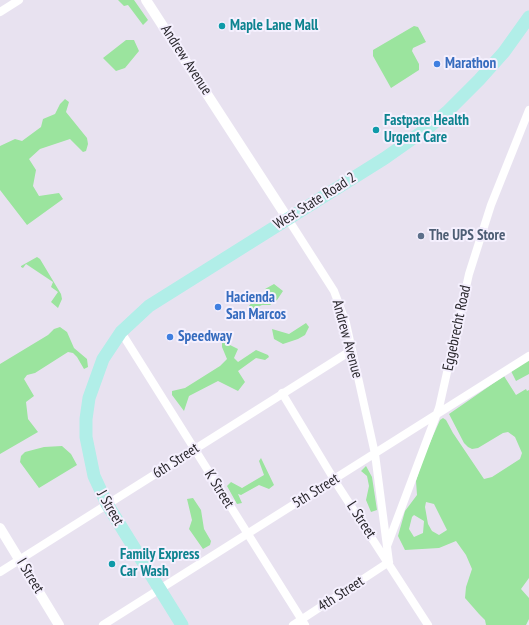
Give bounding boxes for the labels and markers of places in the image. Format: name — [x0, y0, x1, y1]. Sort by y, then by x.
place label: Maple Lane Mall — [230, 17, 318, 35]
marker: Maple Lane Mall — [217, 21, 227, 31]
place label: Marathon — [445, 55, 496, 73]
marker: Marathon — [432, 59, 442, 69]
place label: Fastpace Health Urgent Care — [384, 112, 469, 147]
marker: Fastpace Health Urgent Care — [371, 125, 381, 135]
place label: The UPS Store — [429, 227, 505, 245]
marker: The UPS Store — [416, 231, 426, 241]
place label: Hacienda San Marcos — [226, 289, 286, 324]
marker: Hacienda San Marcos — [213, 302, 223, 312]
place label: Speedway — [178, 328, 232, 346]
marker: Speedway — [165, 332, 175, 342]
place label: Family Express Car Wash — [120, 546, 200, 581]
marker: Family Express Car Wash — [107, 559, 117, 569]

